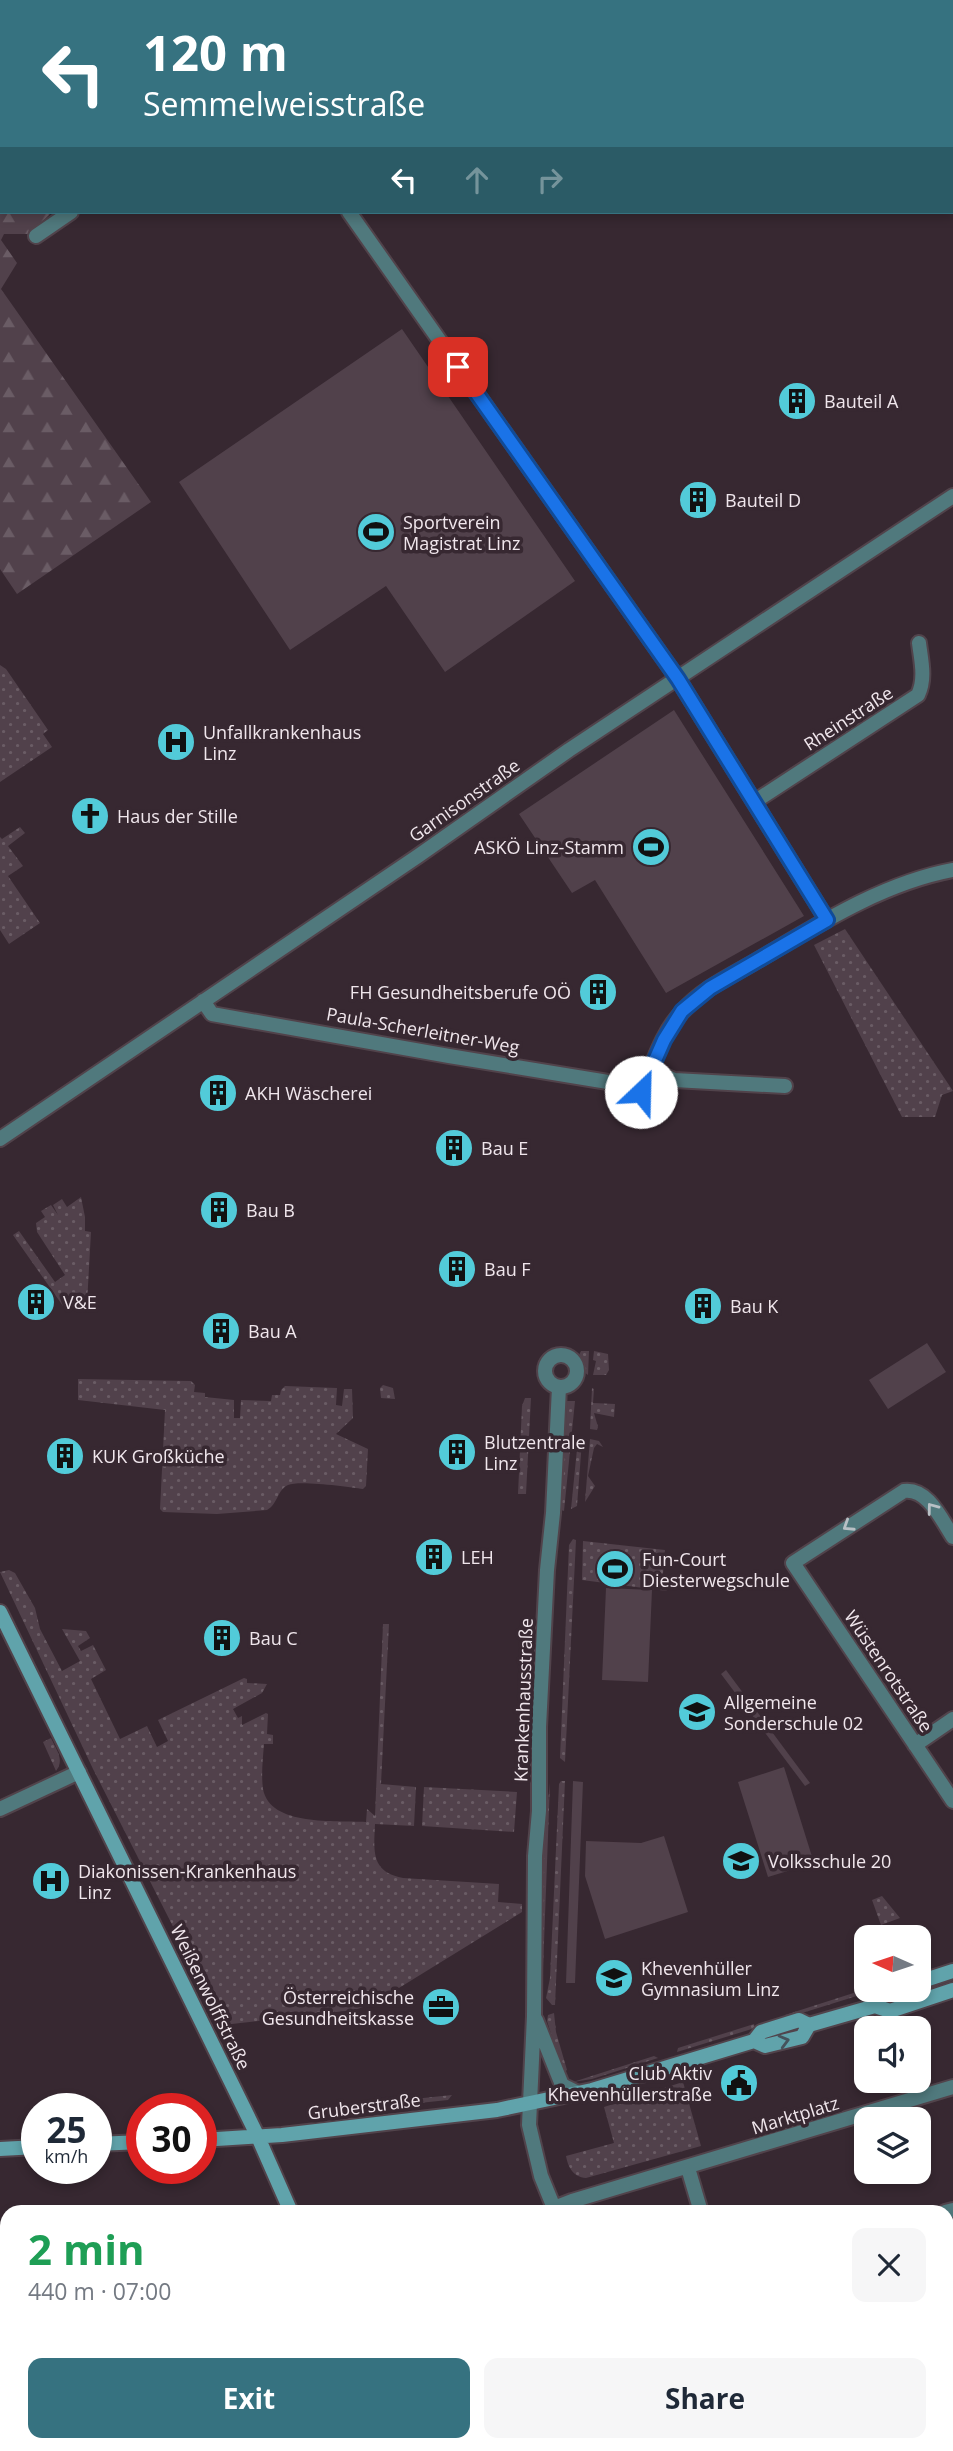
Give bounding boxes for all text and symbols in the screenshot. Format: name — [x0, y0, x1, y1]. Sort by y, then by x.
text: 120 m — [143, 19, 288, 85]
icon: left — [28, 28, 119, 119]
text: Semmelweisstraße — [143, 82, 425, 125]
icon: left — [385, 161, 423, 199]
icon: ahead — [458, 161, 496, 199]
icon: right — [531, 161, 569, 199]
pin — [428, 337, 488, 397]
icon: arrive — [439, 348, 477, 386]
building icon: Bauteil A — [776, 380, 818, 422]
place label: Bauteil A — [824, 389, 899, 413]
building icon: Bauteil D — [677, 479, 719, 521]
place label: Bauteil D — [725, 488, 801, 512]
place label: Sportverein Magistrat Linz — [403, 510, 520, 555]
sports icon: Sportverein Magistrat Linz — [355, 511, 397, 553]
street label: Rheinstraße — [799, 680, 897, 756]
place label: Unfallkrankenhaus Linz — [203, 720, 361, 765]
hospital icon: Unfallkrankenhaus Linz — [155, 721, 197, 763]
street label: Garnisonstraße — [404, 753, 524, 847]
church icon: Haus der Stille — [69, 795, 111, 837]
place label: Haus der Stille — [117, 804, 238, 828]
sports icon: ASKÖ Linz-Stamm — [630, 826, 672, 868]
place label: ASKÖ Linz-Stamm — [474, 835, 624, 859]
building icon: FH Gesundheitsberufe OÖ — [577, 971, 619, 1013]
place label: FH Gesundheitsberufe OÖ — [350, 980, 571, 1004]
street label: Paula-Scherleitner-Weg — [325, 1001, 522, 1059]
position arrow — [604, 1055, 678, 1129]
building icon: AKH Wäscherei — [197, 1072, 239, 1114]
place label: AKH Wäscherei — [245, 1081, 372, 1105]
building icon: Bau E — [433, 1127, 475, 1169]
place label: Bau E — [481, 1136, 528, 1160]
building icon: Bau B — [198, 1189, 240, 1231]
place label: Bau B — [246, 1198, 295, 1222]
building icon: Bau F — [436, 1248, 478, 1290]
place label: Bau F — [484, 1257, 531, 1281]
building icon: V&E — [15, 1281, 57, 1323]
building icon: Bau K — [682, 1285, 724, 1327]
place label: V&E — [63, 1290, 97, 1314]
place label: Bau K — [730, 1294, 779, 1318]
building icon: Bau A — [200, 1310, 242, 1352]
place label: Bau A — [248, 1319, 297, 1343]
place label: Blutzentrale Linz — [484, 1430, 586, 1475]
building icon: Blutzentrale Linz — [436, 1431, 478, 1473]
building icon: KUK Großküche — [44, 1435, 86, 1477]
place label: KUK Großküche — [92, 1444, 225, 1468]
one-way arrow — [928, 1503, 941, 1515]
one-way arrow — [843, 1518, 856, 1531]
building icon: LEH — [413, 1536, 455, 1578]
place label: LEH — [461, 1545, 494, 1569]
place label: Fun-Court Diesterwegschule — [642, 1547, 790, 1592]
sports icon: Fun-Court Diesterwegschule — [594, 1548, 636, 1590]
street label: Wüstenrotstraße — [839, 1605, 939, 1737]
building icon: Bau C — [201, 1617, 243, 1659]
street label: Krankenhausstraße — [508, 1617, 538, 1783]
place label: Bau C — [249, 1626, 298, 1650]
place label: Allgemeine Sonderschule 02 — [724, 1690, 863, 1735]
school or university icon: Allgemeine Sonderschule 02 — [676, 1691, 718, 1733]
school or university icon: Volksschule 20 — [720, 1840, 762, 1882]
place label: Volksschule 20 — [768, 1849, 891, 1873]
place label: Diakonissen-Krankenhaus Linz — [78, 1859, 296, 1904]
hospital icon: Diakonissen-Krankenhaus Linz — [30, 1860, 72, 1902]
street label: Weißenwolffstraße — [165, 1920, 257, 2074]
north arrow — [854, 1925, 931, 2002]
map controls — [854, 1925, 931, 2184]
place label: Khevenhüller Gymnasium Linz — [641, 1956, 780, 2001]
school or university icon: Khevenhüller Gymnasium Linz — [593, 1957, 635, 1999]
place label: Österreichische Gesundheitskasse — [262, 1985, 414, 2030]
office icon: Österreichische Gesundheitskasse — [420, 1986, 462, 2028]
button: sound — [854, 2016, 931, 2093]
one-way arrow — [778, 2035, 790, 2049]
place label: Club Aktiv Khevenhüllerstraße — [547, 2061, 712, 2106]
public building icon: Club Aktiv Khevenhüllerstraße — [718, 2062, 760, 2104]
street label: Gruberstraße — [306, 2087, 422, 2125]
street label: Marktplatz — [749, 2090, 841, 2140]
speed limit sign: 30 — [126, 2093, 217, 2184]
text: 25 — [46, 2106, 87, 2153]
button: layers — [854, 2107, 931, 2184]
text: km/h — [45, 2144, 88, 2168]
text: 2 min — [28, 2220, 145, 2277]
button: close — [852, 2228, 926, 2302]
text: 440 m · 07:00 — [28, 2275, 171, 2307]
button: Exit — [28, 2358, 470, 2438]
button: Share — [484, 2358, 926, 2438]

